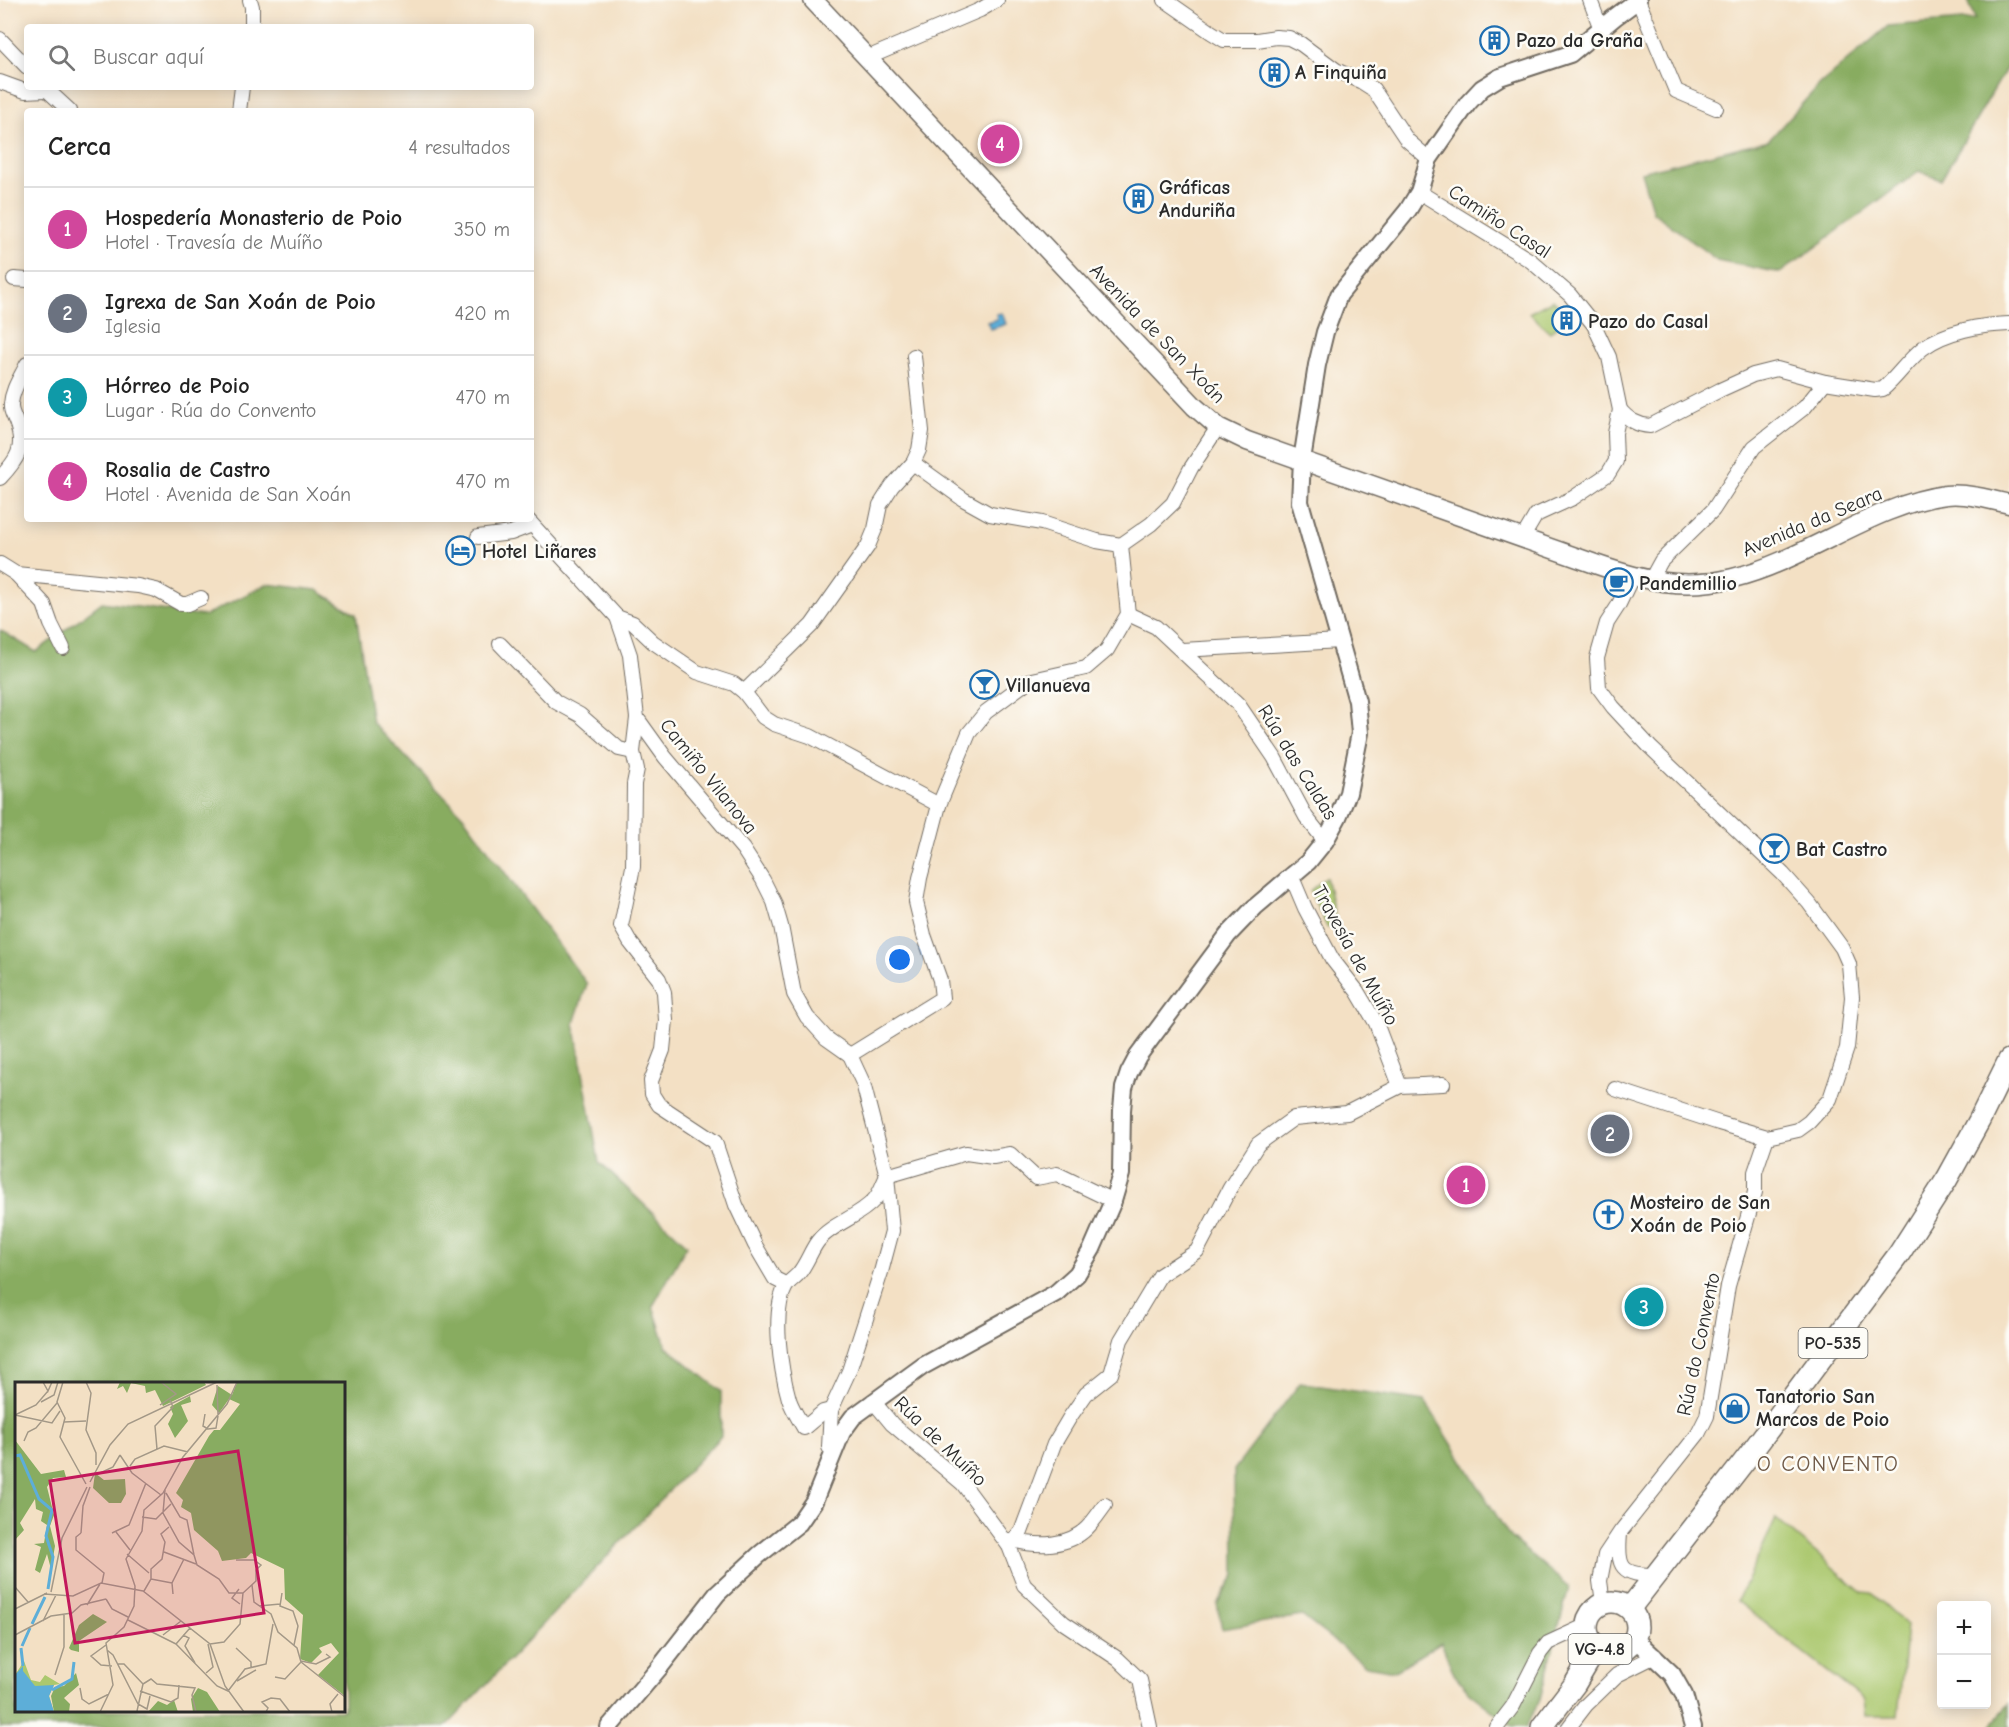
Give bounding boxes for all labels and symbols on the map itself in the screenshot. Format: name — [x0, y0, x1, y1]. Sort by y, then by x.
building icon: Pazo da Graña — [1479, 24, 1511, 56]
place label: Pazo da Graña — [1516, 29, 1643, 52]
building icon: A Finquiña — [1258, 56, 1290, 88]
place label: A Finquiña — [1295, 61, 1387, 84]
pin: 4 — [980, 122, 1020, 166]
place label: Gráficas Anduriña — [1159, 176, 1236, 222]
street label: Camiño Casal — [1444, 180, 1555, 263]
building icon: Gráficas Anduriña — [1122, 183, 1154, 215]
street label: Avenida de San Xoán — [1085, 259, 1230, 408]
building icon: Pazo do Casal — [1551, 305, 1583, 337]
place label: Pazo do Casal — [1588, 310, 1708, 333]
street label: Avenida da Seara — [1739, 482, 1886, 561]
hotel icon: Hotel Liñares — [445, 535, 477, 567]
place label: Hotel Liñares — [482, 540, 596, 563]
cafe icon: Pandemillio — [1602, 567, 1634, 599]
place label: Pandemillio — [1639, 572, 1737, 595]
bar icon: Villanueva — [969, 669, 1001, 701]
place label: Villanueva — [1006, 674, 1091, 697]
street label: Rúa das Caldas — [1253, 701, 1342, 824]
street label: Camiño Vilanova — [655, 714, 762, 839]
bar icon: Bat Castro — [1759, 833, 1791, 865]
place label: Bat Castro — [1796, 838, 1887, 861]
street label: Travesía de Muíño — [1308, 881, 1404, 1029]
your location — [885, 945, 914, 974]
pin: 2 — [1590, 1112, 1630, 1156]
pin: 1 — [1446, 1162, 1486, 1208]
place label: Mosteiro de San Xoán de Poio — [1630, 1191, 1770, 1237]
church icon: Mosteiro de San Xoán de Poio — [1593, 1198, 1625, 1230]
street label: Rúa do Convento — [1672, 1270, 1725, 1418]
pin: 3 — [1624, 1284, 1664, 1330]
road number: PO-535 — [1798, 1328, 1868, 1358]
inset map — [15, 1382, 345, 1712]
place label: Tanatorio San Marcos de Poio — [1756, 1385, 1889, 1431]
street label: Rúa de Muíño — [890, 1392, 992, 1491]
shop icon: Tanatorio San Marcos de Poio — [1719, 1392, 1751, 1424]
district label: O CONVENTO — [1757, 1451, 1899, 1477]
road number: VG-4.8 — [1568, 1634, 1632, 1664]

